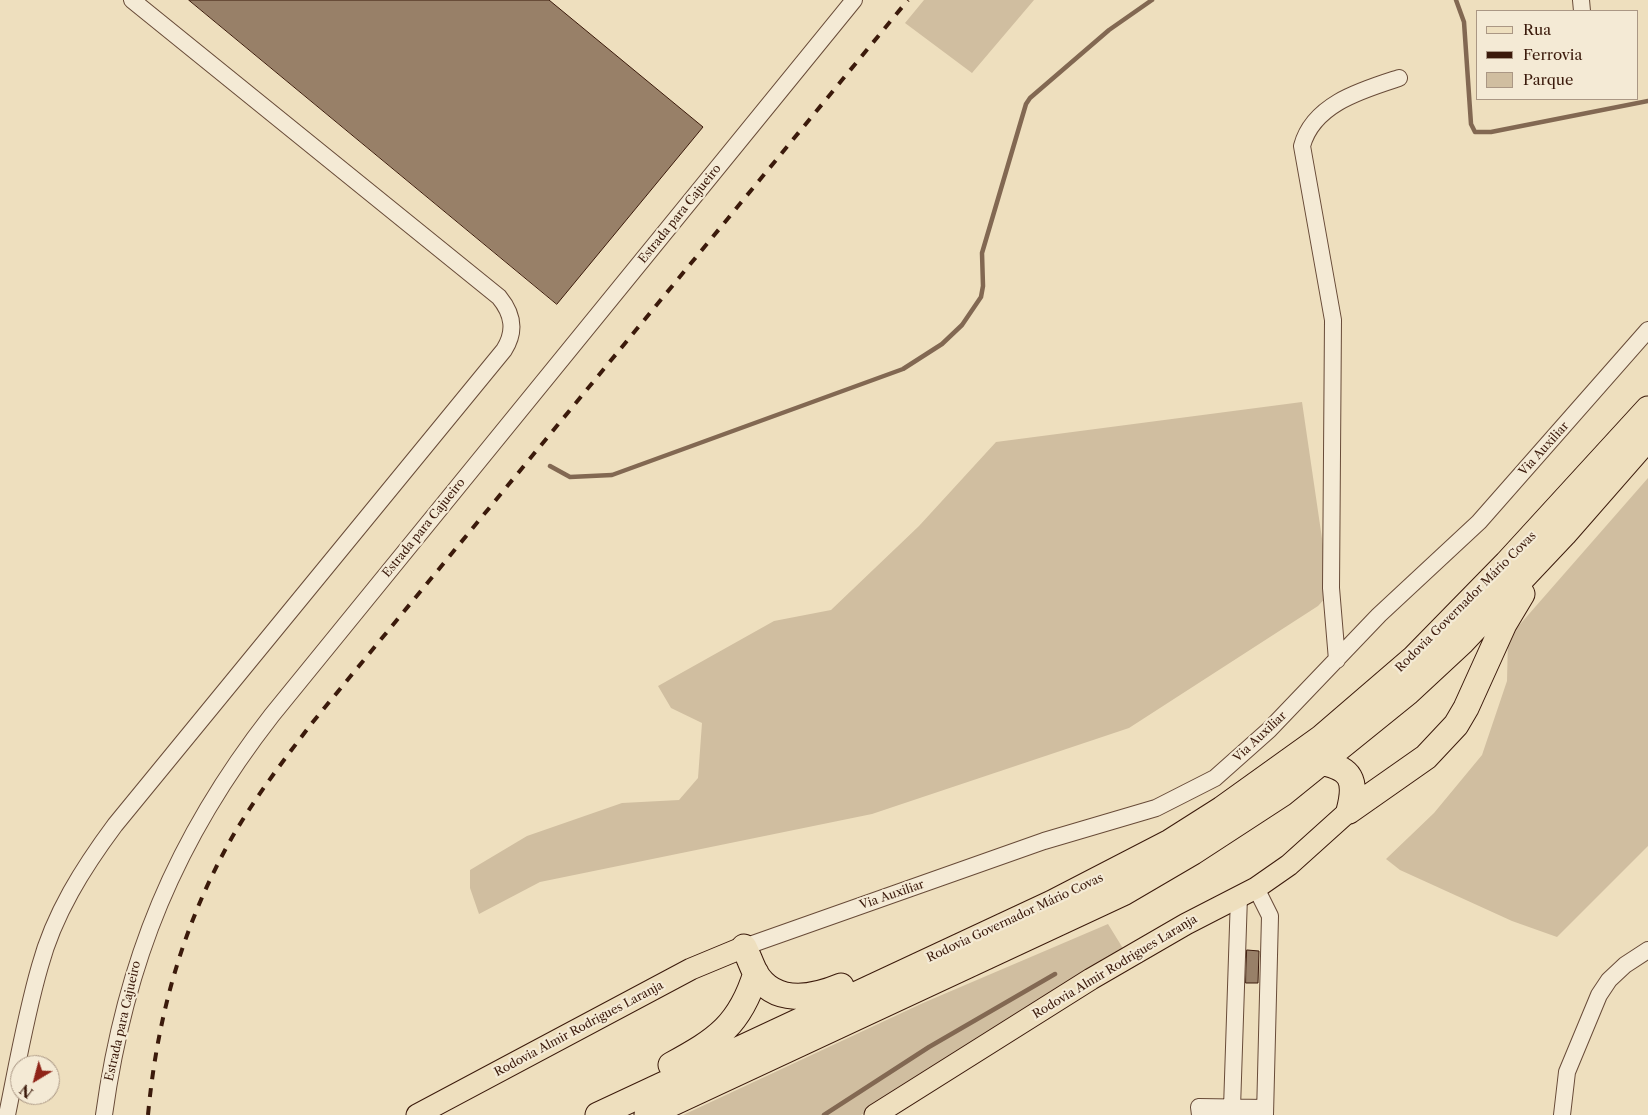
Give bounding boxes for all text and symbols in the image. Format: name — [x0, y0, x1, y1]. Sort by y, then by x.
legend — [1476, 10, 1638, 100]
text: Rua — [1523, 20, 1551, 39]
text: Ferrovia — [1523, 45, 1582, 64]
text: Parque — [1523, 70, 1573, 89]
street label: Estrada para Cajueiro — [636, 162, 724, 266]
street label: Via Auxiliar — [1516, 419, 1572, 479]
street label: Estrada para Cajueiro — [380, 476, 468, 580]
street label: Rodovia Governador Mário Covas — [1393, 529, 1539, 675]
street label: Via Auxiliar — [1231, 709, 1289, 765]
street label: Rodovia Governador Mário Covas — [925, 871, 1105, 965]
street label: Via Auxiliar — [858, 877, 926, 913]
street label: Rodovia Almir Rodrigues Laranja — [1030, 912, 1200, 1022]
street label: Estrada para Cajueiro — [102, 959, 144, 1083]
street label: Rodovia Almir Rodrigues Laranja — [492, 978, 666, 1080]
north arrow — [10, 1055, 60, 1105]
text: N — [16, 1080, 37, 1102]

